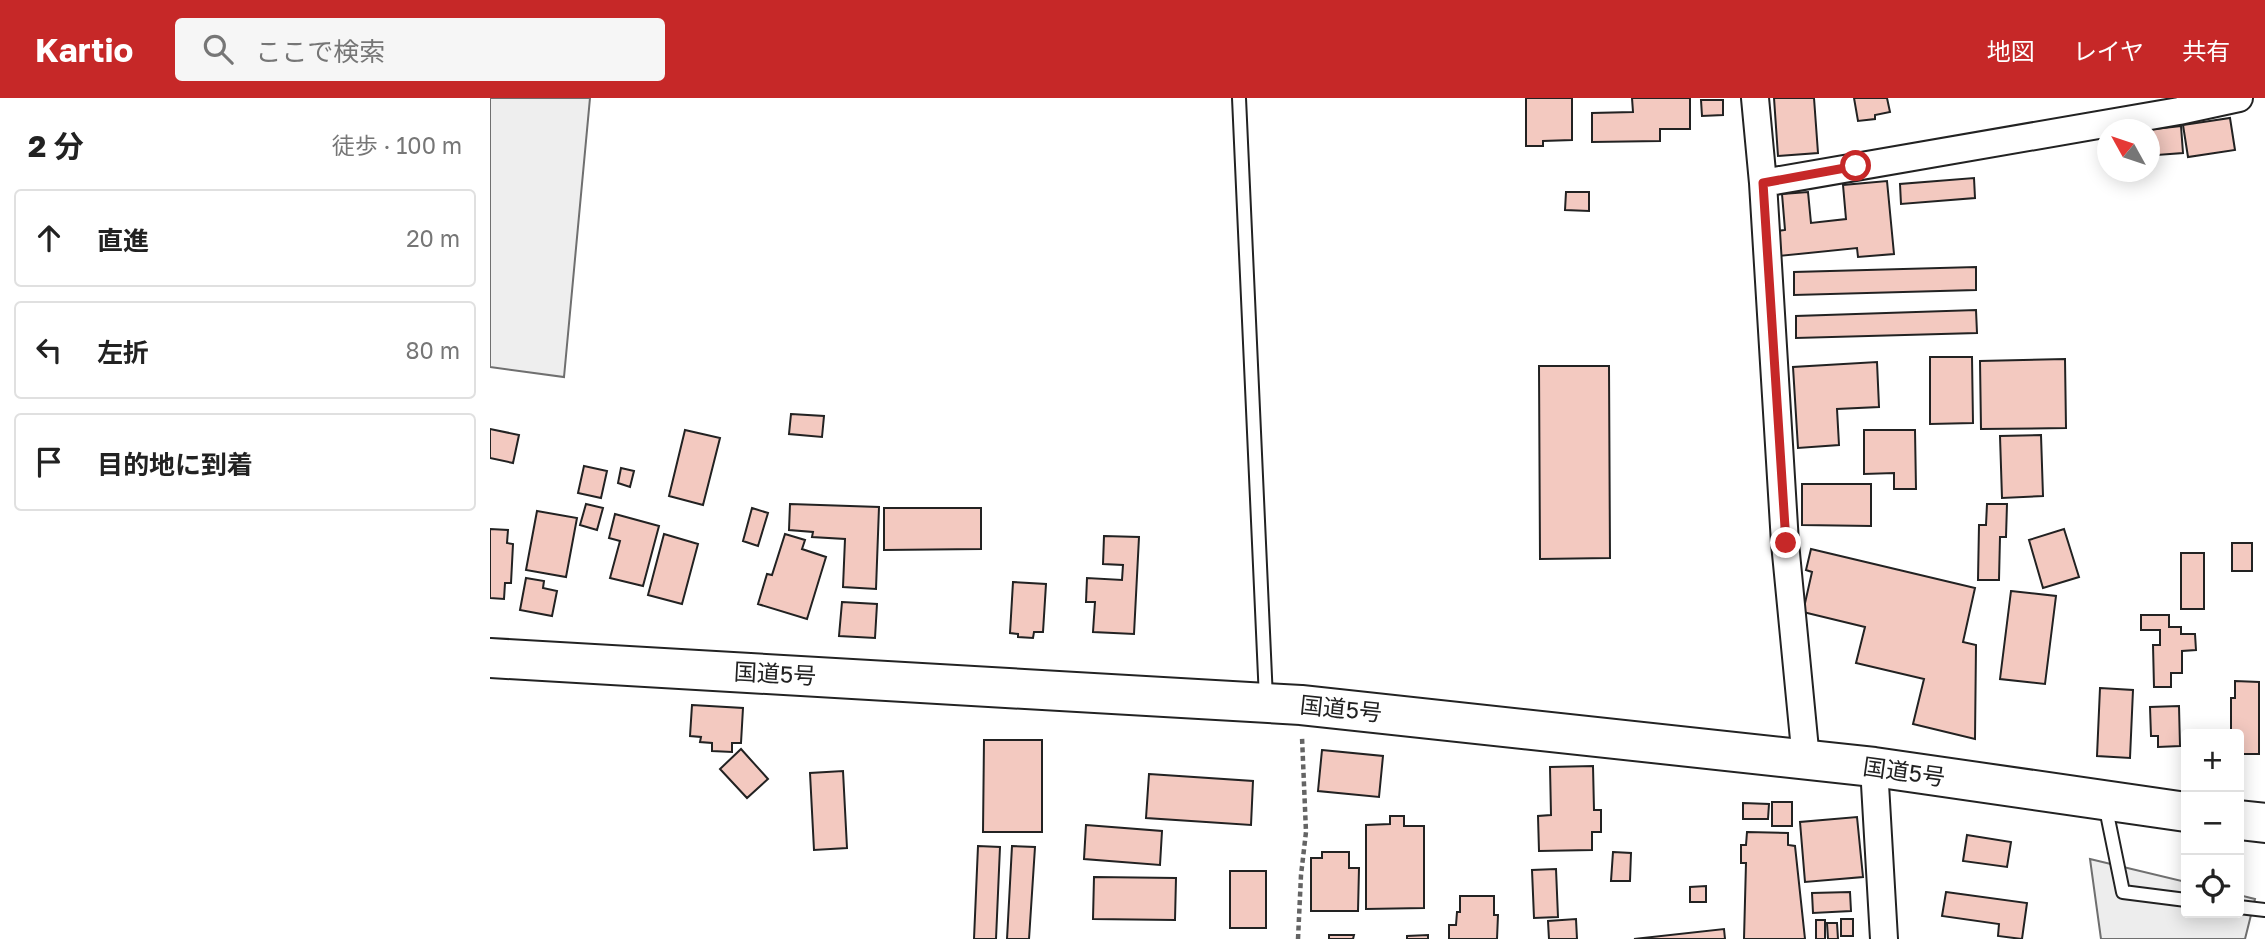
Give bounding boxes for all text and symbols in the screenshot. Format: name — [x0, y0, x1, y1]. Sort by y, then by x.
search box — [175, 18, 665, 81]
text: Kartio — [35, 30, 133, 69]
icon: search — [199, 30, 237, 68]
text: ここで検索 — [255, 36, 385, 67]
text: 地図 — [1987, 36, 2035, 65]
text: レイヤ — [2073, 36, 2144, 65]
text: 共有 — [2182, 36, 2230, 65]
north arrow — [2097, 119, 2160, 182]
text: 2 分 — [28, 128, 84, 164]
text: 徒歩 · 100 m — [332, 131, 462, 159]
route start — [1840, 150, 1871, 181]
icon: ahead — [30, 219, 68, 257]
text: 20 m — [406, 224, 460, 252]
text: 直進 — [97, 225, 149, 256]
icon: left — [30, 331, 68, 369]
text: 80 m — [406, 336, 460, 364]
text: 左折 — [97, 337, 149, 368]
icon: arrive — [30, 443, 68, 481]
text: 目的地に到着 — [97, 449, 253, 480]
route end — [1770, 527, 1801, 558]
street label: 国道5号 — [733, 657, 817, 689]
street label: 国道5号 — [1299, 690, 1384, 726]
map controls — [2181, 729, 2244, 918]
button: + — [2181, 729, 2244, 792]
street label: 国道5号 — [1861, 751, 1947, 791]
button: − — [2181, 792, 2244, 855]
button: locate — [2181, 855, 2244, 918]

